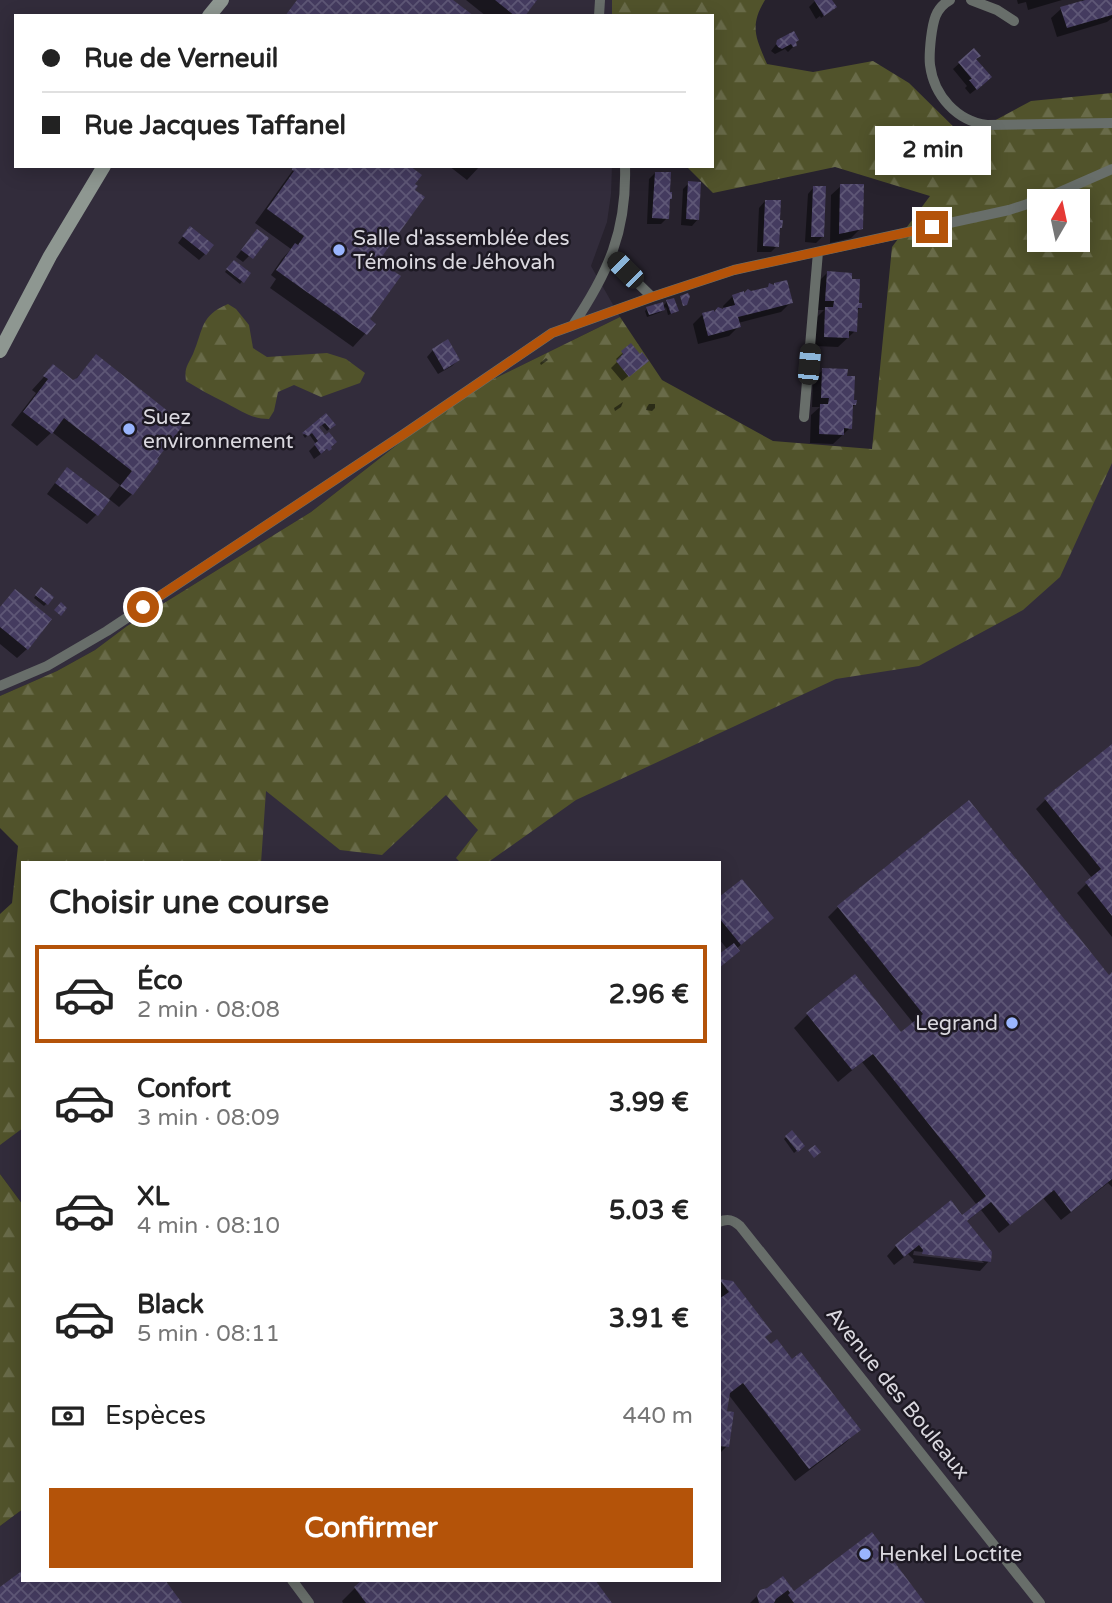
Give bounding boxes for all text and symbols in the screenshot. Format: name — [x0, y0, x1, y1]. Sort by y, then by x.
text: Rue de Verneuil — [84, 43, 278, 74]
text: Rue Jacques Taffanel — [84, 110, 346, 141]
callout: 2 min — [874, 126, 990, 174]
text: 2 min — [902, 136, 964, 164]
north arrow — [1027, 189, 1090, 252]
map controls — [1027, 189, 1090, 252]
route end — [916, 211, 948, 243]
place label: Salle d'assemblée des Témoins de Jéhovah — [353, 226, 570, 275]
marker: Salle d'assemblée des Témoins de Jéhovah — [331, 242, 347, 258]
car — [603, 248, 648, 292]
car — [797, 342, 822, 386]
place label: Suez environnement — [143, 405, 294, 454]
marker: Suez environnement — [121, 421, 137, 437]
route start — [127, 591, 159, 623]
text: Choisir une course — [49, 884, 329, 922]
icon: car — [53, 963, 116, 1026]
text: Éco — [137, 965, 183, 996]
text: 2.96 € — [609, 979, 689, 1010]
text: 2 min · 08:08 — [137, 996, 280, 1024]
place label: Legrand — [915, 1011, 998, 1036]
marker: Legrand — [1004, 1015, 1020, 1031]
icon: car — [53, 1071, 116, 1134]
text: Confort — [137, 1073, 231, 1104]
text: 3.99 € — [609, 1087, 689, 1118]
text: 3 min · 08:09 — [137, 1104, 280, 1132]
icon: car — [53, 1179, 116, 1242]
text: XL — [137, 1181, 169, 1212]
text: 5.03 € — [609, 1195, 689, 1226]
text: 4 min · 08:10 — [137, 1212, 280, 1240]
icon: car — [53, 1287, 116, 1350]
text: Black — [137, 1289, 204, 1320]
street label: Avenue des Bouleaux — [821, 1302, 975, 1484]
text: 3.91 € — [609, 1303, 689, 1334]
text: 5 min · 08:11 — [137, 1320, 280, 1348]
icon: cash — [49, 1397, 87, 1435]
text: Espèces — [105, 1400, 206, 1431]
text: 440 m — [623, 1402, 693, 1430]
button: Confirmer — [49, 1488, 693, 1568]
place label: Henkel Loctite — [879, 1542, 1022, 1567]
marker: Henkel Loctite — [857, 1546, 873, 1562]

